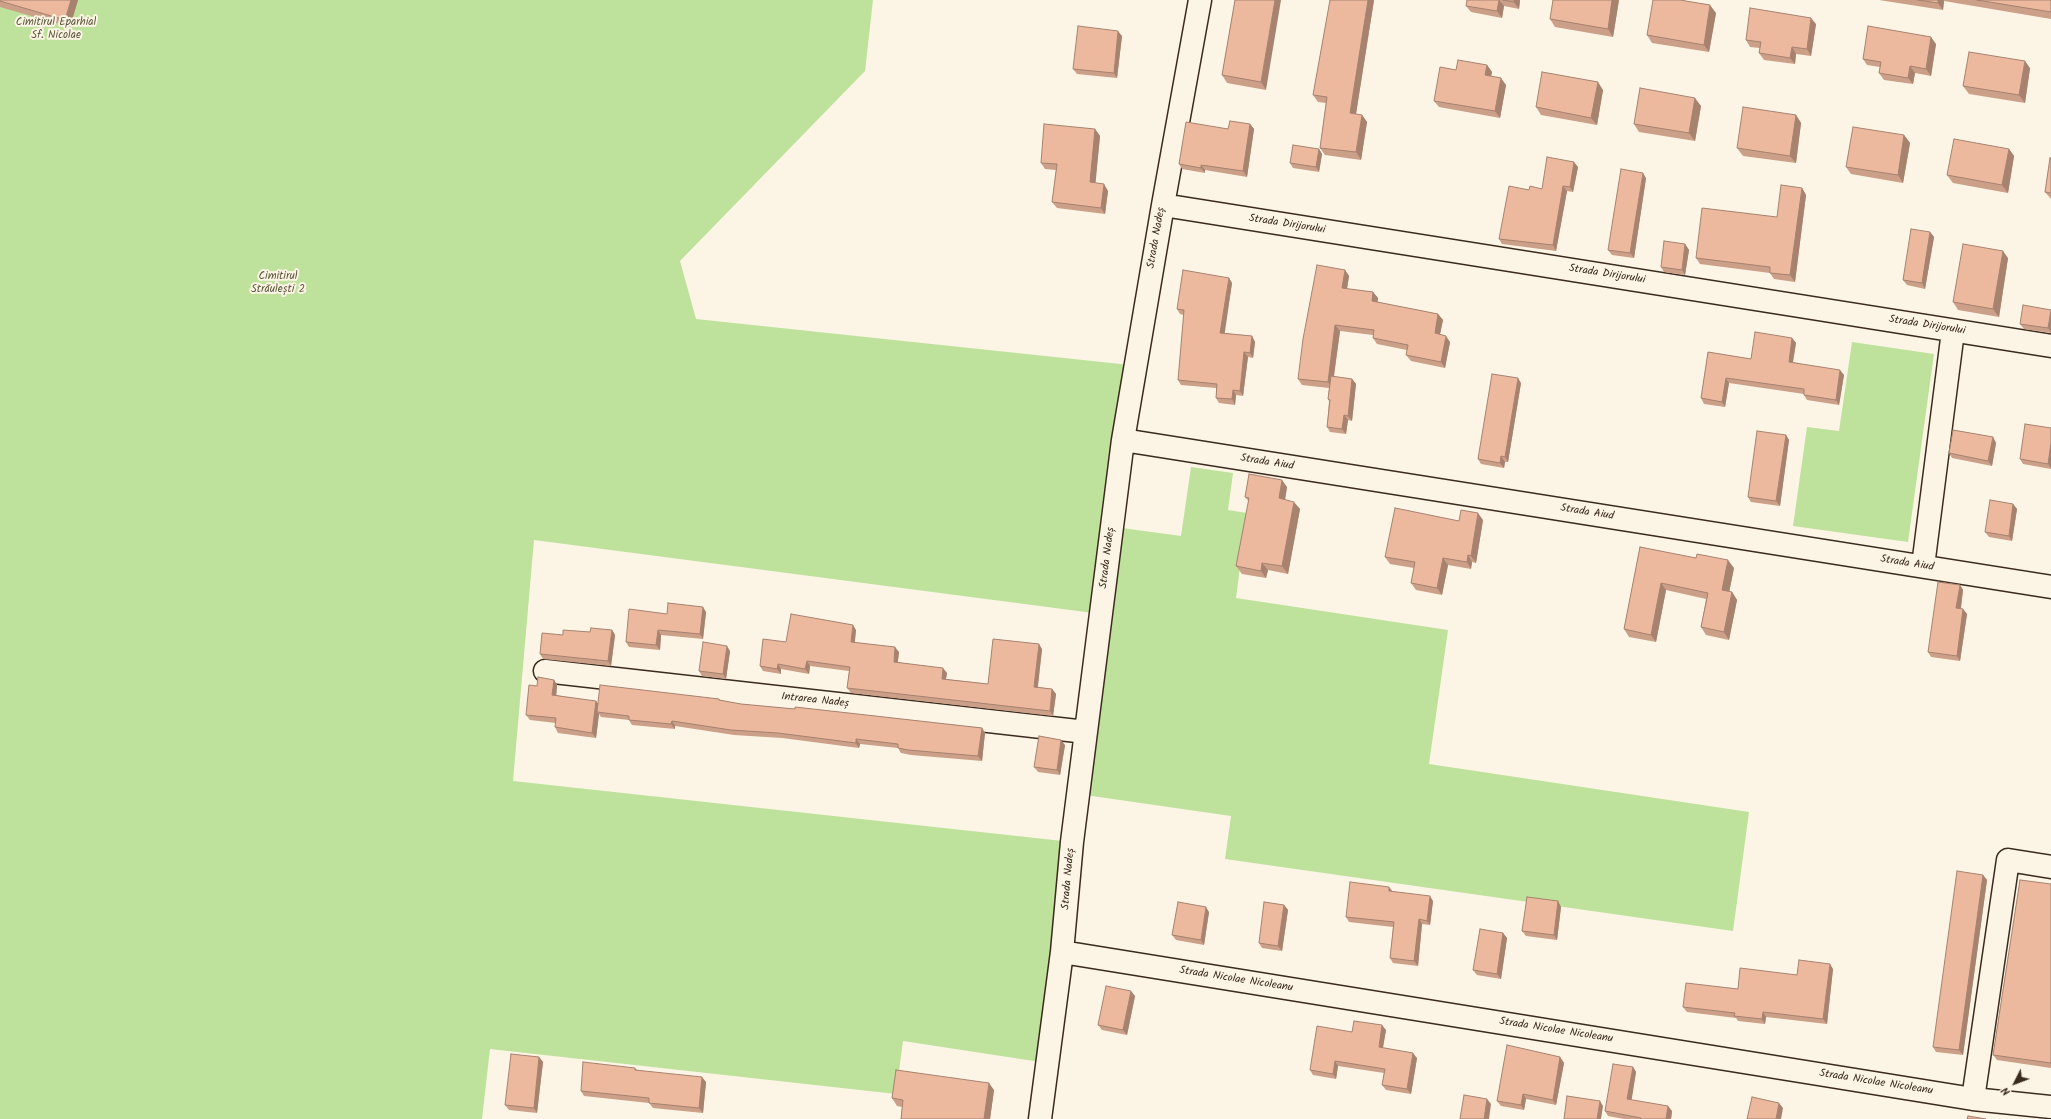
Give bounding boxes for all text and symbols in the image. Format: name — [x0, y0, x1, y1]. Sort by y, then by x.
park label: Cimitirul Eparhial Sf. Nicolae — [16, 16, 96, 42]
street label: Strada Nadeș — [1145, 206, 1169, 270]
street label: Strada Dirijorului — [1248, 212, 1326, 238]
street label: Strada Dirijorului — [1568, 262, 1646, 288]
park label: Cimitirul Străulești 2 — [251, 270, 305, 296]
street label: Strada Dirijorului — [1888, 313, 1966, 339]
street label: Strada Aiud — [1239, 452, 1295, 474]
street label: Strada Aiud — [1559, 502, 1615, 524]
street label: Strada Nadeș — [1098, 527, 1118, 589]
street label: Strada Aiud — [1879, 553, 1935, 575]
street label: Intrarea Nadeș — [780, 691, 850, 711]
street label: Strada Nadeș — [1060, 848, 1078, 910]
street label: Strada Nicolae Nicoleanu — [1178, 964, 1294, 996]
street label: Strada Nicolae Nicoleanu — [1498, 1015, 1614, 1047]
north arrow — [1995, 1063, 2035, 1103]
street label: Strada Nicolae Nicoleanu — [1818, 1067, 1934, 1099]
text: N — [1997, 1082, 2015, 1100]

